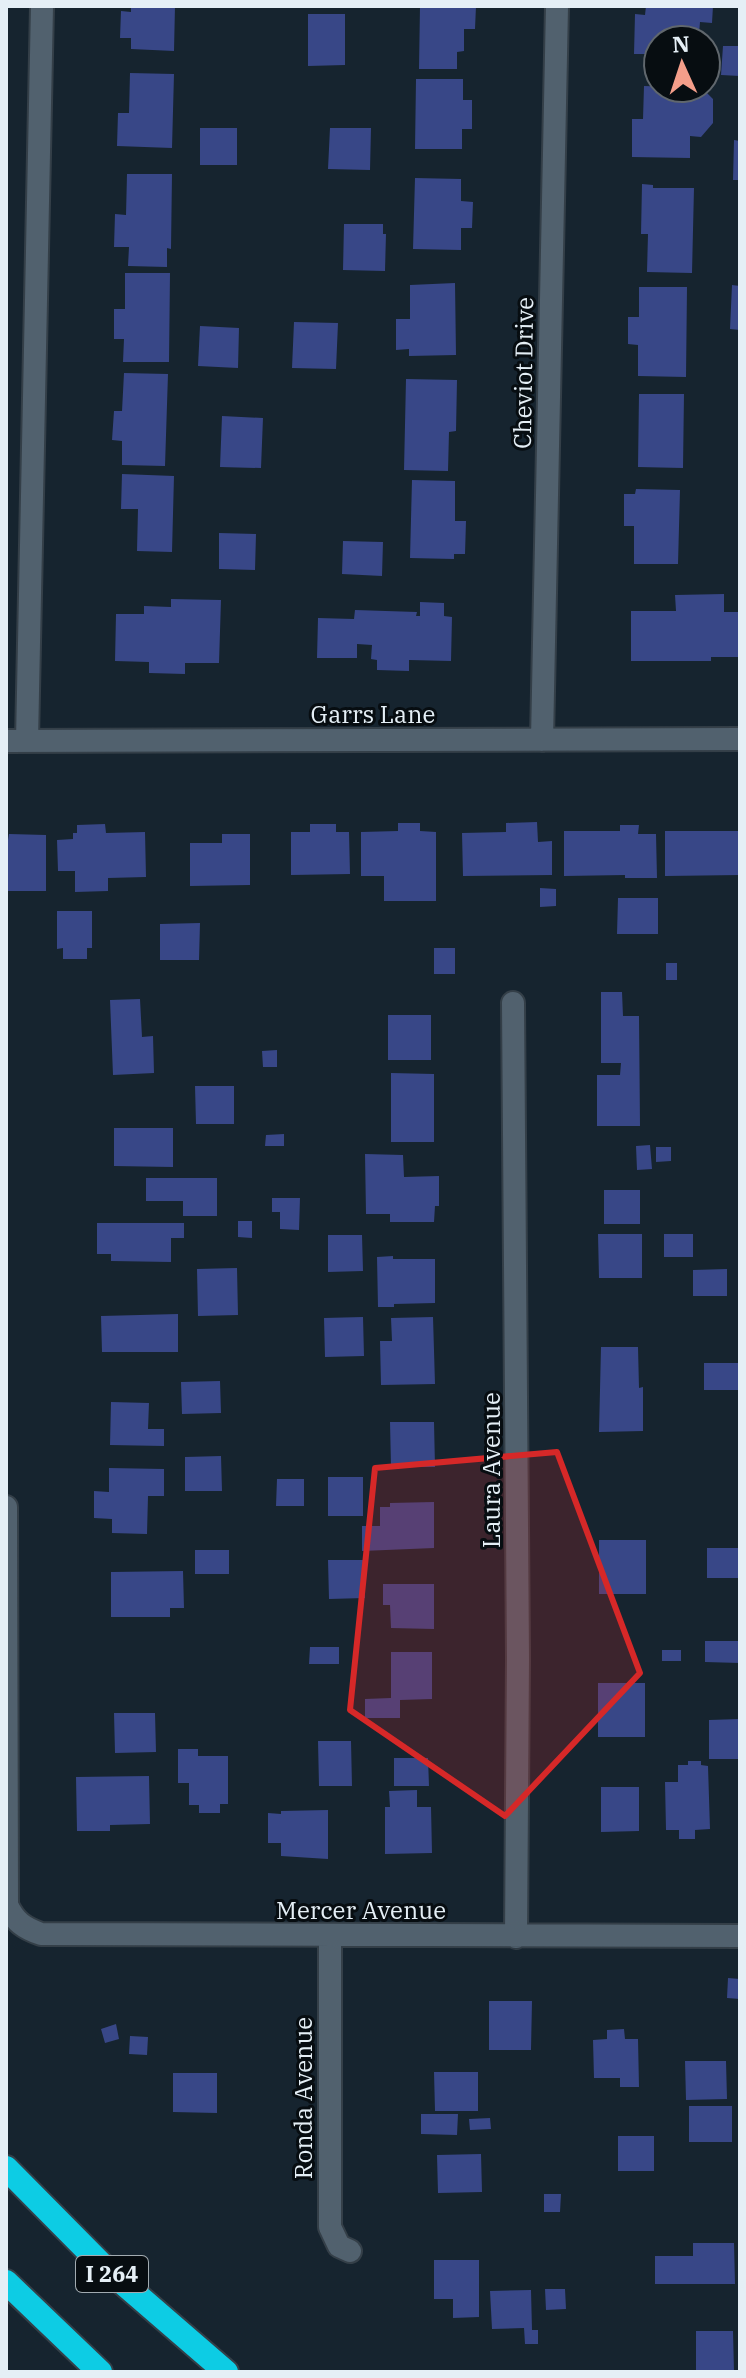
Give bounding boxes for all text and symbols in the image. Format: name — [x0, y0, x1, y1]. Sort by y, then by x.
north arrow — [642, 24, 722, 104]
text: N — [671, 29, 690, 58]
street label: Cheviot Drive — [506, 297, 540, 449]
street label: Garrs Lane — [311, 698, 435, 730]
street label: Laura Avenue — [475, 1392, 507, 1548]
street label: Mercer Avenue — [276, 1894, 446, 1926]
street label: Ronda Avenue — [287, 2017, 319, 2179]
road number: I 264 — [76, 2256, 148, 2292]

